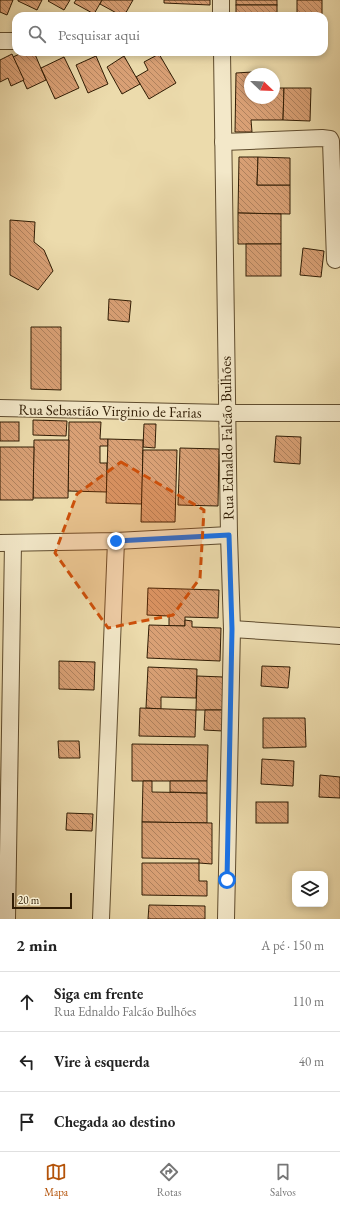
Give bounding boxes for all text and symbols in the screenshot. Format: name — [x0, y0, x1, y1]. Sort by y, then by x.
search box — [12, 12, 328, 56]
icon: search — [26, 23, 48, 45]
text: Pesquisar aqui — [58, 25, 140, 44]
north arrow — [244, 68, 280, 104]
street label: Rua Ednaldo Falcão Bulhões — [216, 356, 237, 520]
street label: Rua Sebastião Virginio de Farias — [18, 399, 202, 422]
route end — [107, 532, 125, 550]
route start — [218, 871, 236, 889]
map controls — [292, 871, 328, 907]
button: layers — [292, 871, 328, 907]
scale bar — [12, 891, 72, 910]
text: 20 m — [18, 893, 39, 907]
text: 2 min — [16, 934, 57, 956]
text: A pé · 150 m — [261, 937, 324, 954]
text: Siga em frente — [54, 984, 143, 1003]
icon: ahead — [16, 991, 38, 1013]
text: 110 m — [293, 993, 324, 1010]
text: Rua Ednaldo Falcão Bulhões — [54, 1003, 196, 1020]
icon: left — [16, 1051, 38, 1073]
text: Vire à esquerda — [54, 1052, 150, 1071]
text: 40 m — [299, 1053, 324, 1070]
icon: arrive — [16, 1111, 38, 1133]
text: Chegada ao destino — [54, 1112, 175, 1131]
tab: Mapa — [44, 1161, 68, 1199]
tab: Rotas — [157, 1161, 181, 1199]
tab: Salvos — [270, 1161, 296, 1199]

